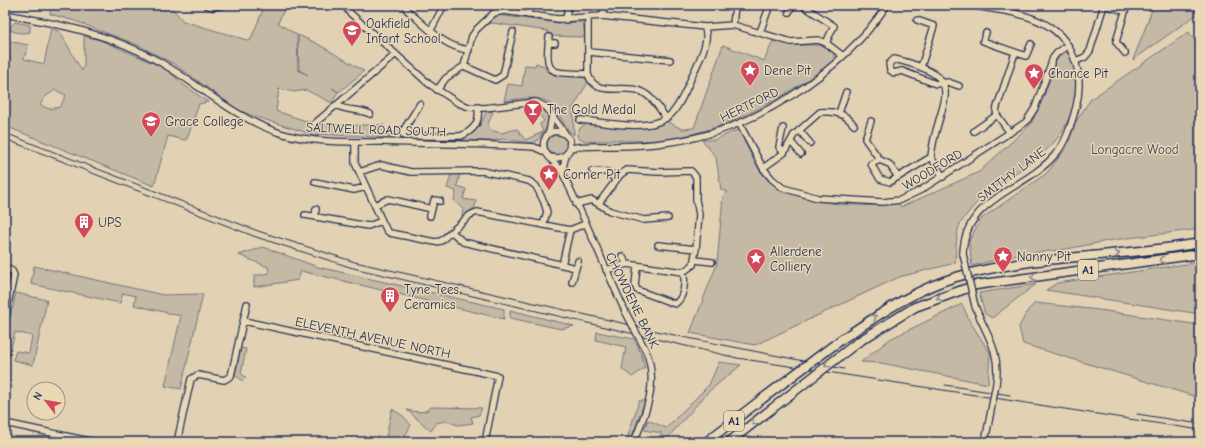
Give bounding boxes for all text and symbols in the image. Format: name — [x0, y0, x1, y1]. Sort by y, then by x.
place label: Oakfield Infant School — [366, 16, 441, 46]
school or university icon: Oakfield Infant School — [341, 19, 363, 47]
place icon: Dene Pit — [739, 59, 761, 87]
place icon: Chance Pit — [1023, 62, 1045, 90]
place label: Dene Pit — [764, 63, 812, 78]
place label: Chance Pit — [1048, 66, 1109, 81]
street label: HERTFORD — [718, 84, 781, 125]
bar icon: The Gold Medal — [522, 98, 544, 126]
place label: The Gold Medal — [547, 102, 636, 117]
school or university icon: Grace College — [140, 110, 162, 138]
place label: Grace College — [165, 114, 244, 129]
street label: SALTWELL ROAD SOUTH — [306, 120, 446, 139]
park label: Longacre Wood — [1091, 142, 1179, 157]
street label: SMITHY LANE — [974, 144, 1049, 205]
street label: WOODFORD — [900, 146, 965, 193]
place icon: Corner Pit — [538, 163, 560, 191]
place label: Corner Pit — [563, 167, 621, 182]
building icon: UPS — [73, 211, 95, 239]
place label: UPS — [98, 215, 121, 230]
place label: Allerdene Colliery — [770, 244, 822, 274]
place icon: Nanny Pit — [992, 245, 1014, 273]
place icon: Allerdene Colliery — [745, 247, 767, 275]
place label: Nanny Pit — [1017, 249, 1072, 264]
one-way arrow — [1114, 249, 1120, 258]
street label: CHOWDENE BANK — [603, 250, 663, 351]
one-way arrow — [1158, 255, 1165, 264]
road number: A1 — [1078, 260, 1098, 280]
one-way arrow — [1030, 272, 1036, 281]
place label: Tyne Tees Ceramics — [404, 282, 459, 312]
building icon: Tyne Tees Ceramics — [379, 285, 401, 313]
one-way arrow — [936, 294, 943, 302]
street label: ELEVENTH AVENUE NORTH — [294, 314, 452, 361]
one-way arrow — [870, 315, 877, 322]
one-way arrow — [825, 361, 832, 368]
north arrow — [26, 381, 66, 421]
text: N — [30, 390, 45, 403]
road number: A1 — [724, 411, 744, 431]
one-way arrow — [751, 418, 758, 425]

